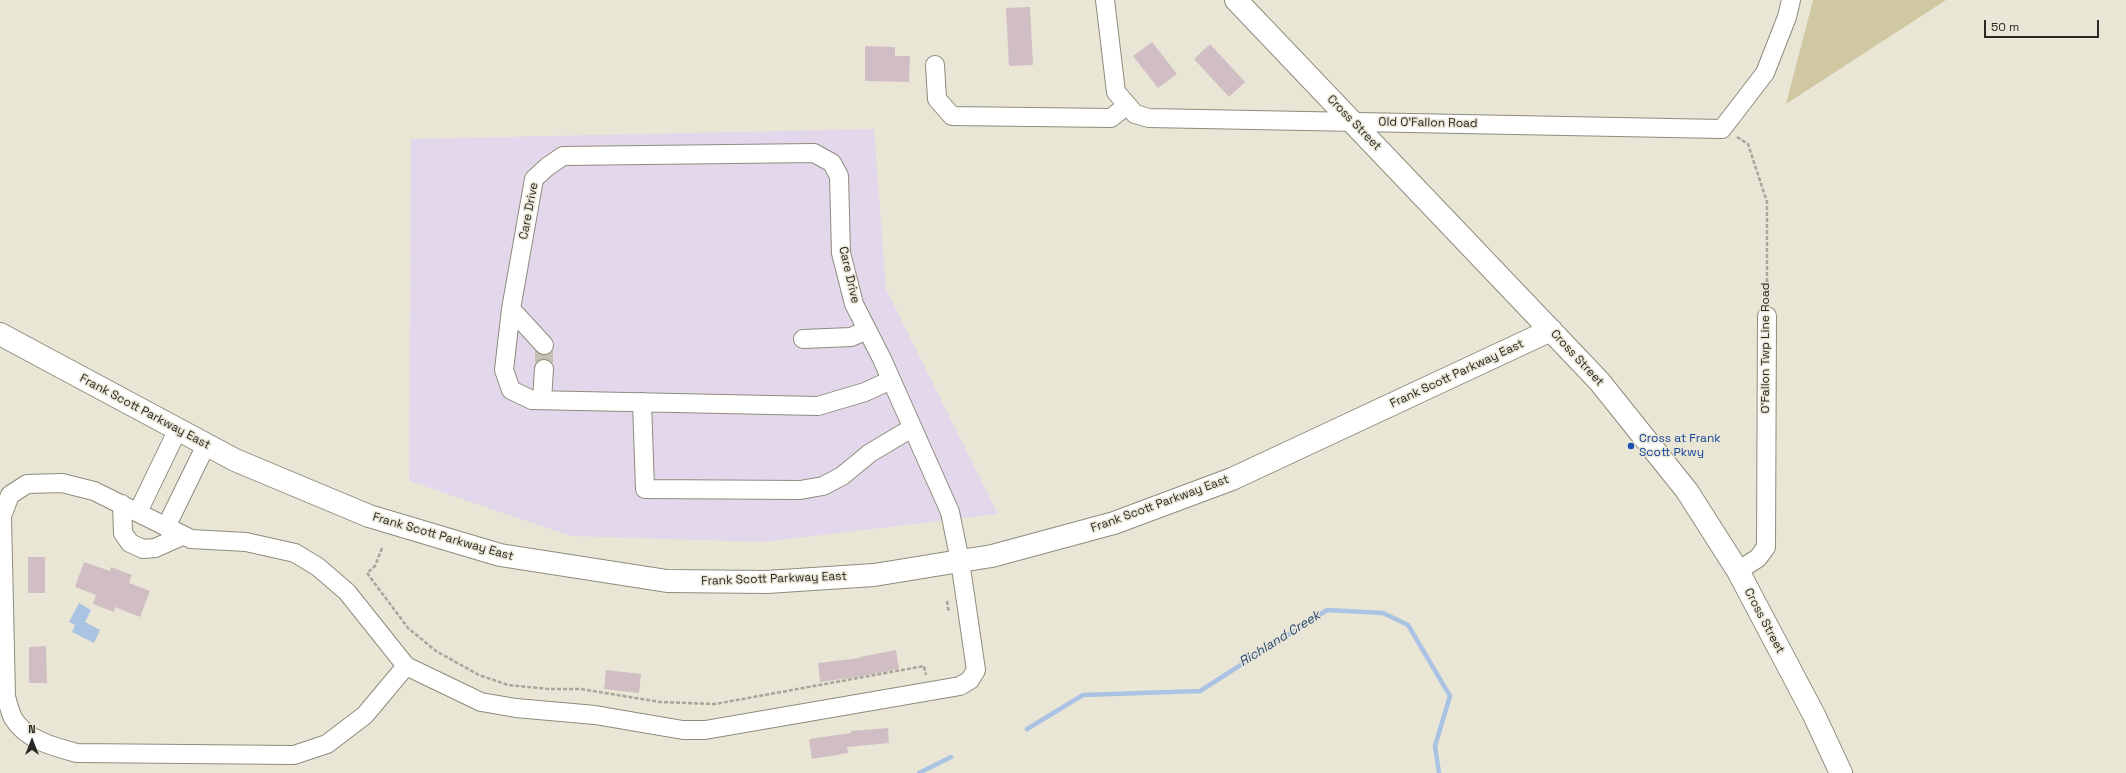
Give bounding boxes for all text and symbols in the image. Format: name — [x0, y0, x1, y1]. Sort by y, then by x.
scale bar — [1986, 12, 2101, 38]
text: 50 m — [1991, 19, 2019, 35]
street label: Cross Street — [1324, 92, 1384, 154]
street label: Old O'Fallon Road — [1378, 115, 1478, 131]
street label: Care Drive — [516, 181, 542, 241]
street label: Care Drive — [835, 245, 863, 305]
street label: O'Fallon Twp Line Road — [1759, 282, 1773, 414]
street label: Cross Street — [1547, 327, 1607, 389]
street label: Frank Scott Parkway East — [1388, 337, 1526, 411]
street label: Frank Scott Parkway East — [77, 371, 213, 453]
place label: Cross at Frank Scott Pkwy — [1639, 432, 1721, 460]
marker: Cross at Frank Scott Pkwy — [1626, 441, 1636, 451]
street label: Frank Scott Parkway East — [1089, 472, 1231, 536]
street label: Frank Scott Parkway East — [371, 510, 515, 564]
street label: Frank Scott Parkway East — [701, 569, 847, 589]
street label: Cross Street — [1741, 586, 1787, 656]
water label: Richland Creek — [1236, 608, 1324, 670]
north arrow — [12, 721, 52, 761]
text: N — [28, 722, 36, 736]

